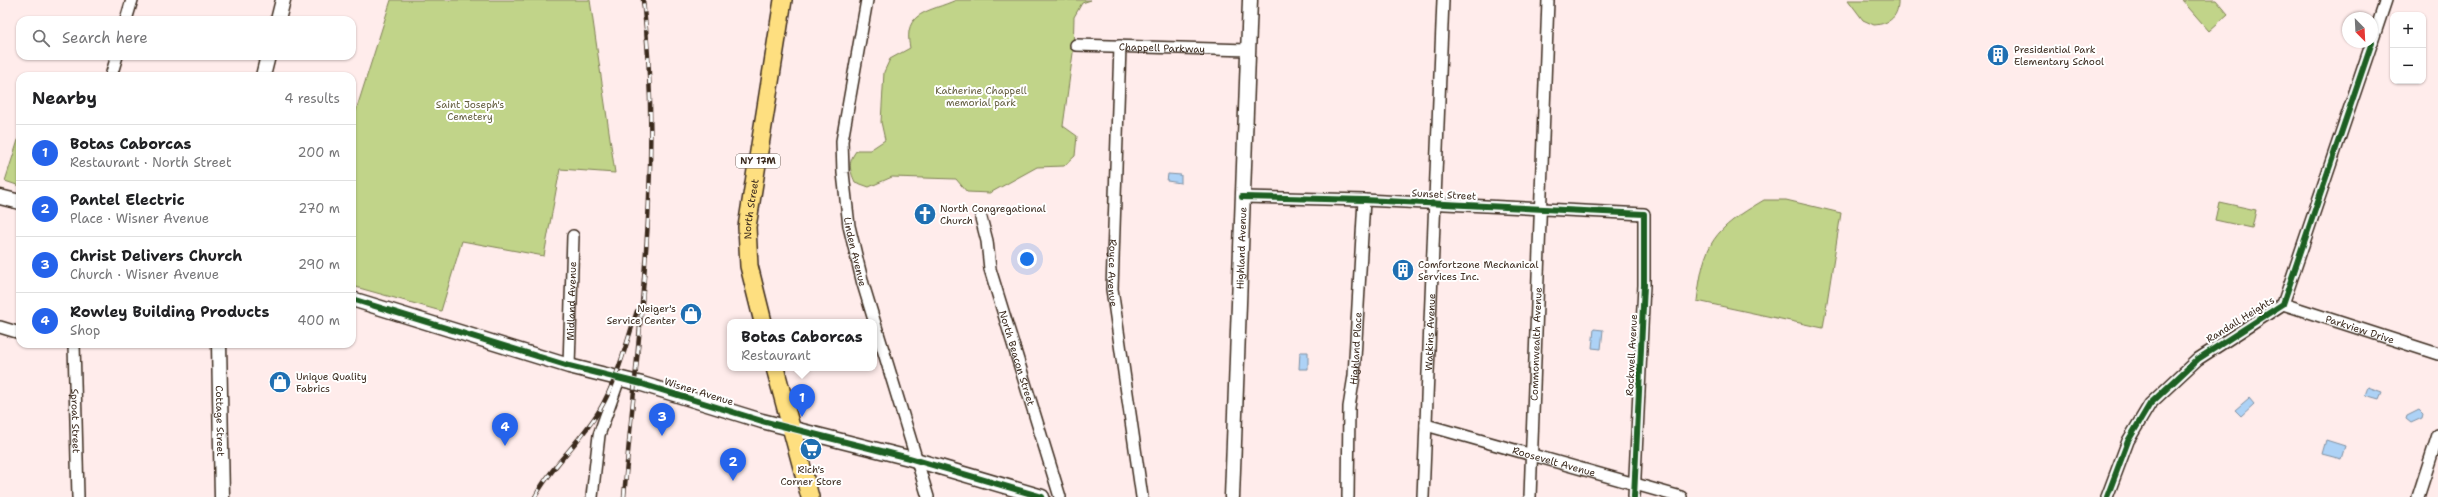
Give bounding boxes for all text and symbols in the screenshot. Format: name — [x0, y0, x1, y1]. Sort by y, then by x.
north arrow — [2342, 12, 2378, 48]
map controls — [2390, 12, 2426, 84]
button: + — [2390, 12, 2426, 48]
search box — [16, 16, 356, 60]
icon: search — [30, 27, 52, 49]
text: Search here — [62, 28, 148, 48]
street label: Chappell Parkway — [1119, 40, 1206, 56]
building icon: Presidential Park Elementary School — [1985, 42, 2011, 68]
place label: Presidential Park Elementary School — [2014, 43, 2104, 68]
button: − — [2390, 48, 2426, 84]
park label: Katherine Chappell memorial park — [935, 84, 1027, 109]
text: Nearby — [32, 87, 97, 109]
text: 4 results — [284, 90, 340, 107]
park label: Saint Joseph's Cemetery — [436, 98, 504, 123]
text: Botas Caborcas — [70, 134, 191, 154]
text: 1 — [42, 144, 48, 161]
text: 200 m — [298, 144, 340, 161]
text: Restaurant · North Street — [70, 154, 232, 171]
road number: NY 17M — [736, 154, 780, 168]
street label: North Street — [741, 178, 762, 240]
street label: Sunset Street — [1411, 186, 1477, 203]
text: Pantel Electric — [70, 190, 185, 210]
text: 2 — [40, 200, 50, 217]
text: 270 m — [298, 200, 340, 217]
church icon: North Congregational Church — [912, 201, 938, 227]
place label: North Congregational Church — [940, 202, 1046, 227]
street label: Highland Avenue — [1234, 206, 1250, 290]
text: Place · Wisner Avenue — [70, 210, 209, 227]
street label: Linden Avenue — [841, 216, 869, 288]
street label: Royce Avenue — [1105, 239, 1121, 308]
text: Christ Delivers Church — [70, 246, 242, 266]
your location — [1017, 249, 1037, 269]
text: 3 — [40, 256, 50, 273]
text: 290 m — [298, 256, 340, 273]
building icon: Comfortzone Mechanical Services Inc. — [1390, 257, 1416, 283]
place label: Comfortzone Mechanical Services Inc. — [1418, 258, 1538, 283]
street label: Midland Avenue — [564, 261, 579, 341]
text: Church · Wisner Avenue — [70, 266, 219, 283]
street label: Commonwealth Avenue — [1527, 287, 1545, 401]
street label: Watkins Avenue — [1422, 293, 1438, 371]
street label: Randall Heights — [2204, 293, 2277, 346]
shop icon: Neiger's Service Center — [678, 301, 704, 327]
text: Rowley Building Products — [70, 302, 269, 322]
place label: Neiger's Service Center — [607, 302, 676, 327]
street label: North Beacon Street — [996, 309, 1038, 407]
street label: Highland Place — [1347, 311, 1365, 386]
text: 4 — [40, 312, 50, 329]
text: 400 m — [297, 312, 340, 329]
street label: Parkview Drive — [2324, 312, 2396, 347]
street label: Rockwell Avenue — [1623, 313, 1640, 396]
popup — [727, 319, 877, 371]
text: Shop — [70, 322, 100, 339]
text: Botas Caborcas — [741, 327, 863, 347]
text: Restaurant — [741, 347, 811, 364]
shop icon: Unique Quality Fabrics — [267, 369, 293, 395]
place label: Unique Quality Fabrics — [296, 370, 367, 395]
street label: Wisner Avenue — [663, 375, 735, 408]
pin: 1 — [789, 384, 815, 417]
street label: Cottage Street — [213, 385, 227, 457]
street label: Sproat Street — [68, 389, 83, 453]
pin: 3 — [649, 403, 675, 436]
pin: 4 — [492, 413, 518, 446]
supermarket icon: Rich's Corner Store — [798, 436, 824, 462]
street label: Roosevelt Avenue — [1511, 444, 1597, 480]
pin: 2 — [720, 448, 746, 481]
place label: Rich's Corner Store — [780, 463, 842, 488]

